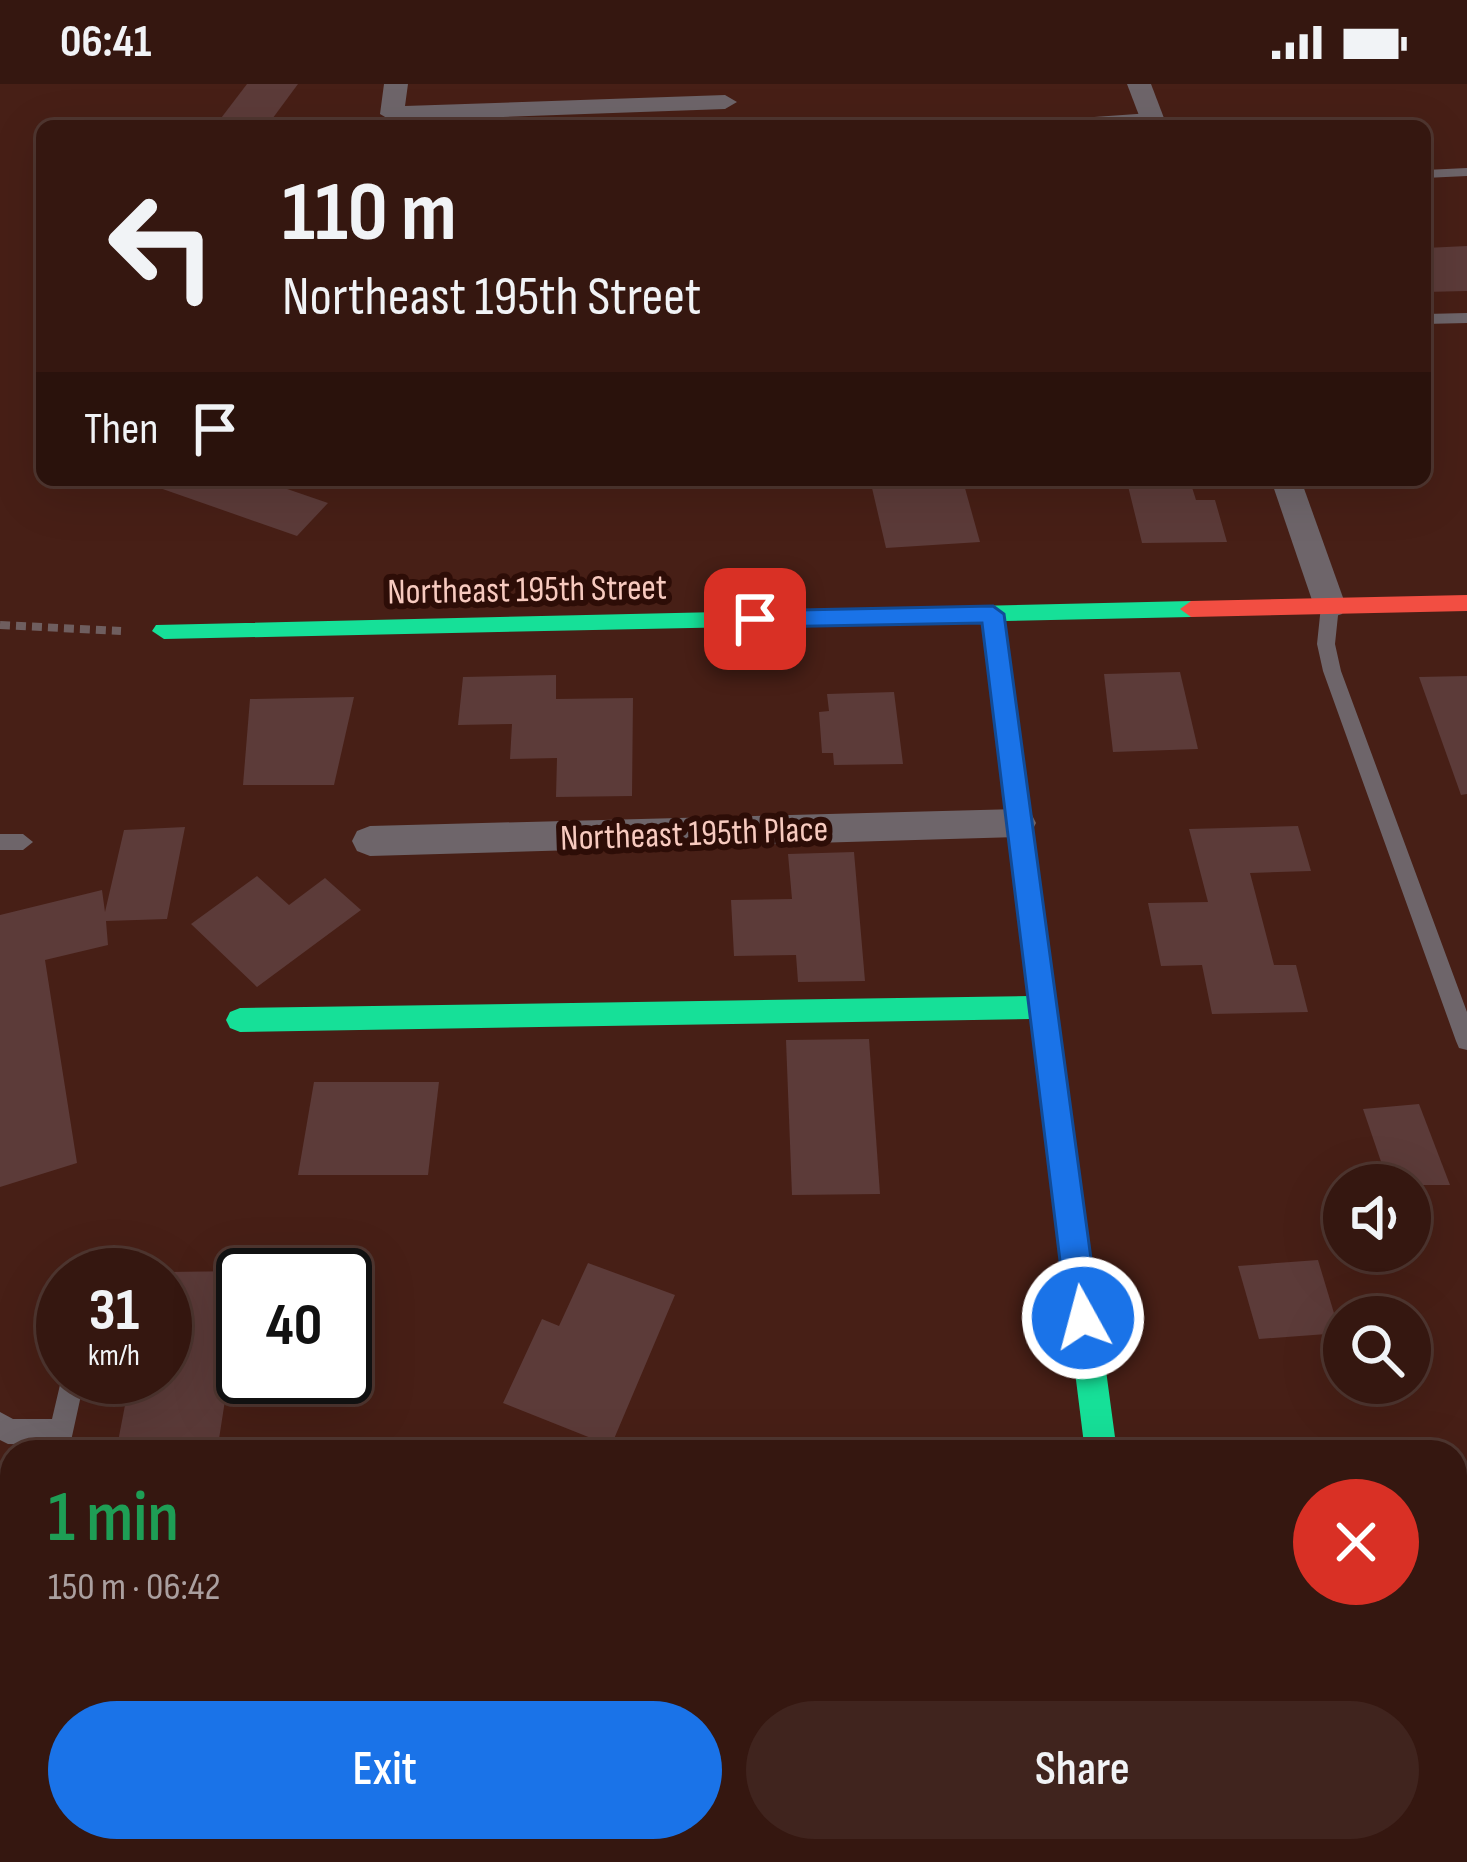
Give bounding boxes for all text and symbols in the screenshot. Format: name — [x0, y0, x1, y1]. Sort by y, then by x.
text: 06:41 — [60, 15, 151, 70]
text: 110 m — [282, 163, 457, 264]
icon: left — [84, 168, 240, 324]
text: Northeast 195th Street — [282, 265, 701, 330]
icon: arrive — [182, 396, 248, 462]
text: Then — [84, 402, 158, 457]
street label: Northeast 195th Street — [387, 567, 667, 614]
pin — [704, 568, 806, 670]
icon: arrive — [722, 586, 788, 652]
street label: Northeast 195th Place — [559, 808, 829, 861]
map controls — [1323, 1164, 1431, 1404]
button: sound — [1323, 1164, 1431, 1272]
speed limit sign: 40 — [216, 1248, 372, 1404]
position arrow — [1020, 1255, 1146, 1381]
text: 31 — [89, 1275, 139, 1347]
button: search — [1323, 1296, 1431, 1404]
text: km/h — [88, 1338, 140, 1374]
text: 1 min — [48, 1475, 179, 1562]
button: close — [1293, 1479, 1419, 1605]
text: 150 m · 06:42 — [48, 1564, 221, 1611]
button: Exit — [48, 1701, 722, 1839]
button: Share — [746, 1701, 1419, 1839]

